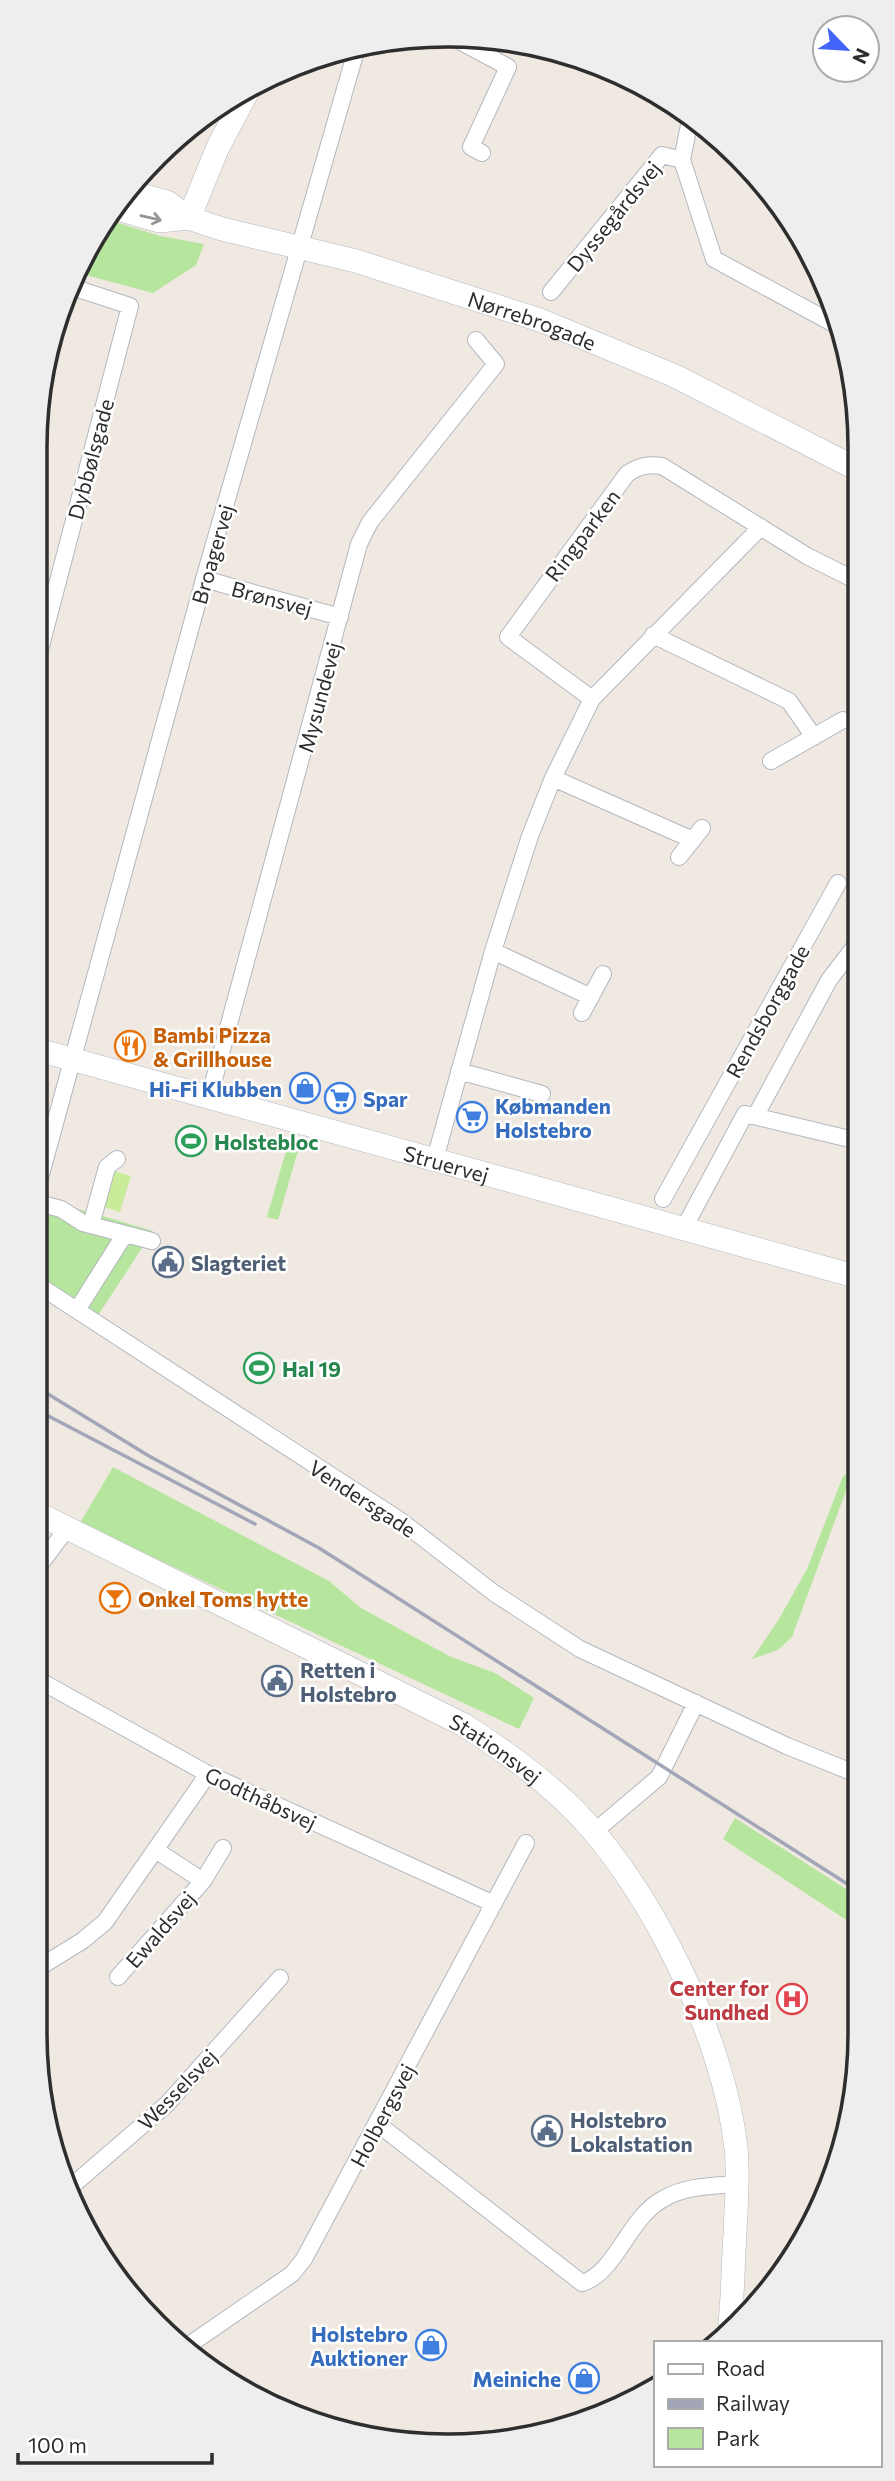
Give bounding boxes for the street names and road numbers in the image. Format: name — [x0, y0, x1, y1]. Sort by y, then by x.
street label: Dyssegårdsvej — [561, 156, 665, 276]
street label: Nørrebrogade — [465, 285, 600, 354]
street label: Dybbølsgade — [62, 396, 118, 522]
street label: Ringparken — [539, 484, 625, 586]
street label: Broagervej — [186, 501, 238, 607]
street label: Brønsvej — [229, 575, 315, 621]
street label: Mysundevej — [292, 639, 346, 755]
street label: Rendsborggade — [720, 940, 814, 1082]
street label: Struervej — [401, 1139, 492, 1187]
street label: Vendersgade — [305, 1454, 421, 1542]
street label: Stationsvej — [446, 1707, 547, 1788]
street label: Godthåbsvej — [201, 1761, 321, 1835]
street label: Ewaldsvej — [120, 1886, 200, 1972]
street label: Wesselsvej — [132, 2043, 222, 2135]
street label: Holbergsvej — [344, 2059, 420, 2171]

